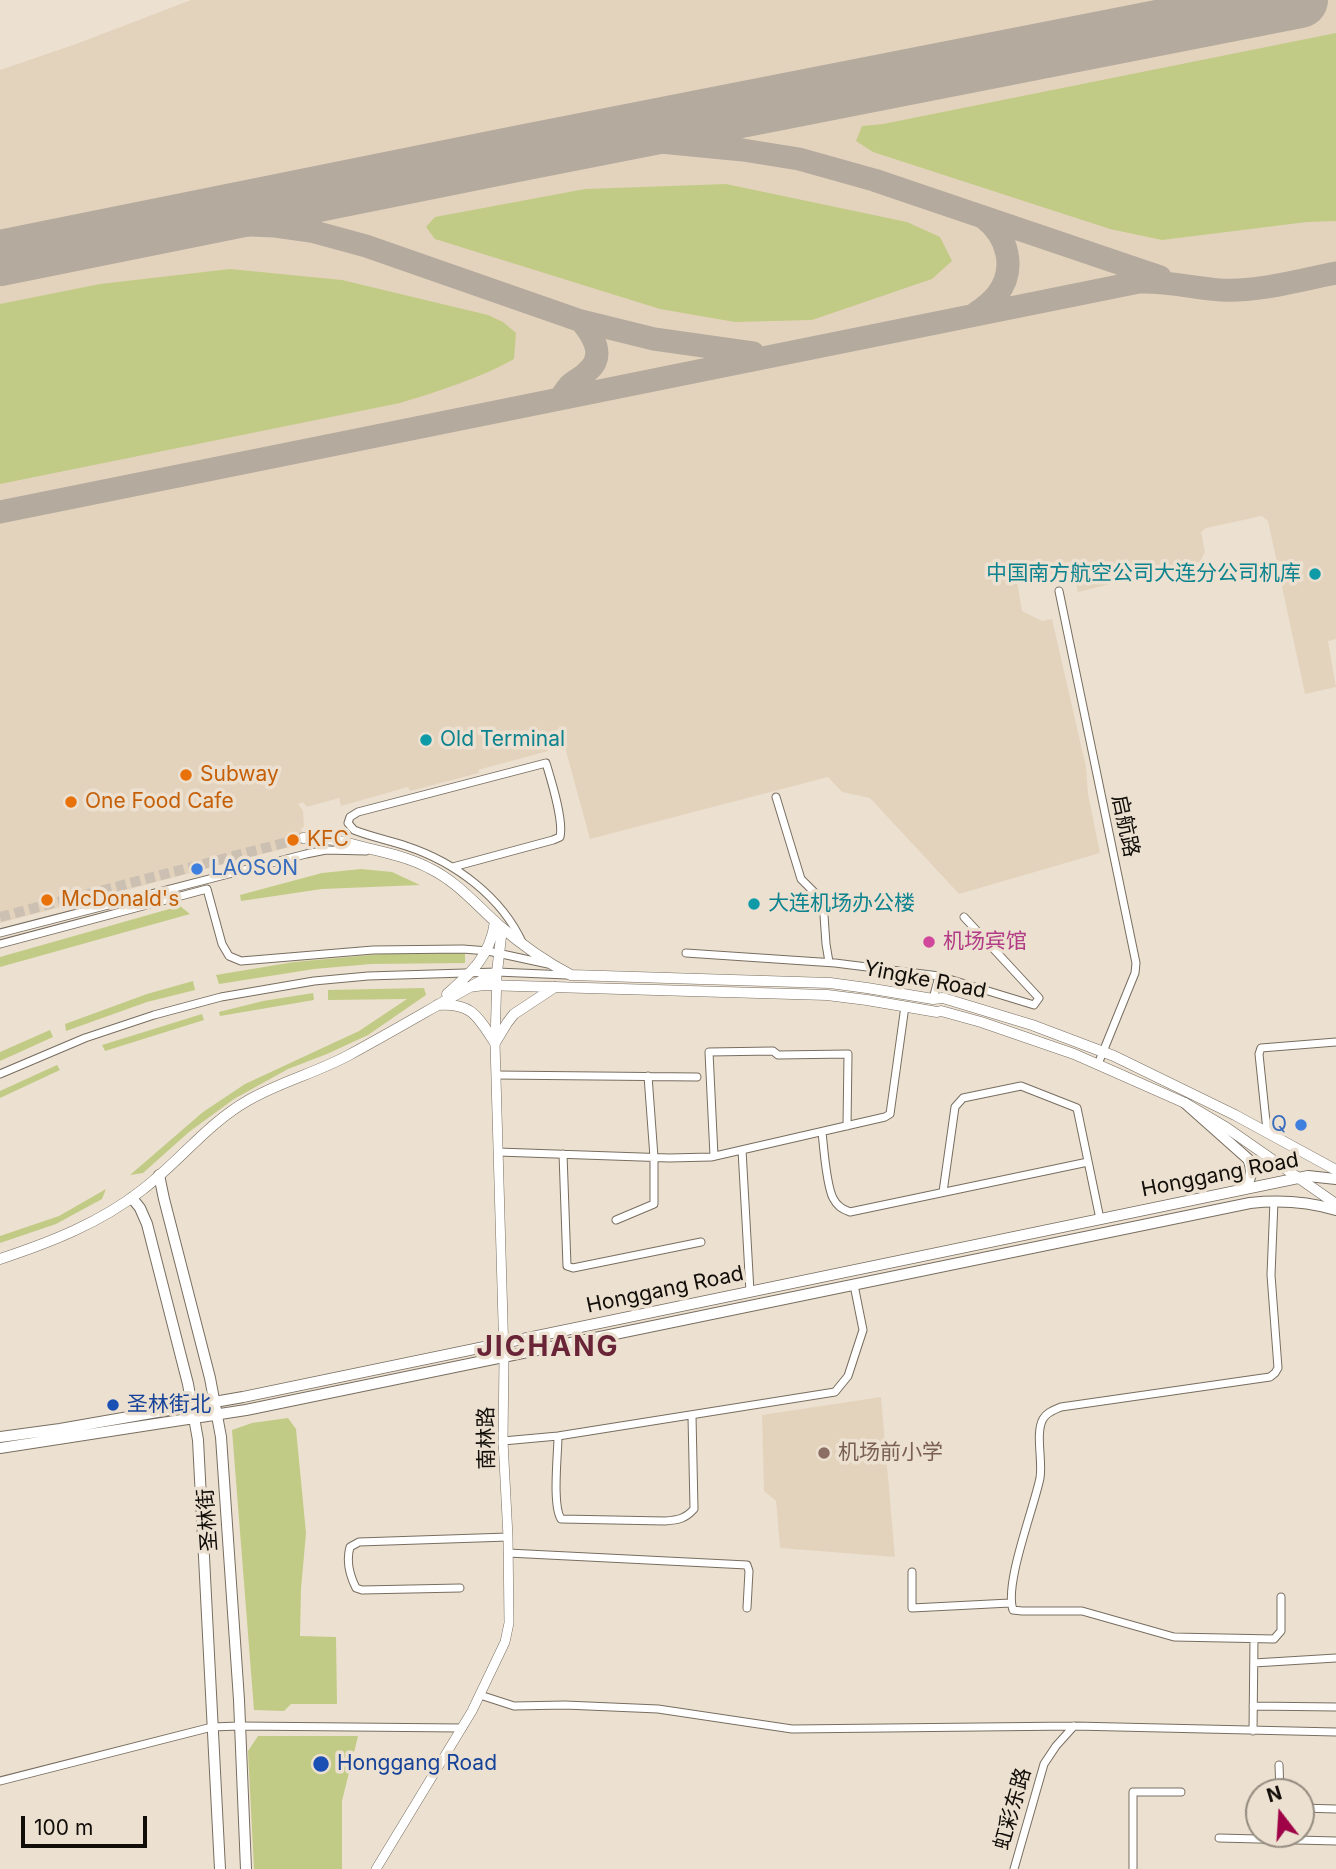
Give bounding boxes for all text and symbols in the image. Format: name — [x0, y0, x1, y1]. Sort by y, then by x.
place label: 中国南方航空公司大连分公司机库 — [986, 561, 1301, 587]
marker: 中国南方航空公司大连分公司机库 — [1307, 566, 1323, 582]
place label: Old Terminal — [440, 727, 565, 753]
marker: Old Terminal — [418, 732, 434, 748]
place label: Subway — [200, 762, 279, 788]
marker: Subway — [178, 767, 194, 783]
place label: One Food Cafe — [85, 789, 234, 815]
street label: 启航路 — [1106, 793, 1144, 859]
marker: One Food Cafe — [63, 794, 79, 810]
place label: KFC — [307, 827, 349, 853]
marker: KFC — [285, 832, 301, 848]
place label: LAOSON — [211, 856, 298, 882]
marker: LAOSON — [189, 861, 205, 877]
place label: McDonald's — [61, 887, 179, 913]
place label: 大连机场办公楼 — [768, 891, 915, 917]
marker: McDonald's — [39, 892, 55, 908]
marker: 大连机场办公楼 — [746, 896, 762, 912]
place label: 机场宾馆 — [943, 929, 1027, 955]
marker: 机场宾馆 — [921, 934, 937, 950]
street label: Yingke Road — [862, 956, 988, 1004]
place label: Q — [1271, 1112, 1287, 1138]
marker: Q — [1293, 1117, 1309, 1133]
street label: Honggang Road — [1139, 1147, 1301, 1203]
street label: Honggang Road — [584, 1261, 746, 1319]
district label: JICHANG — [477, 1331, 619, 1365]
place label: 圣林街北 — [127, 1392, 211, 1418]
marker: 圣林街北 — [105, 1397, 121, 1413]
street label: 南林路 — [474, 1406, 500, 1470]
place label: 机场前小学 — [838, 1440, 943, 1466]
marker: 机场前小学 — [816, 1445, 832, 1461]
street label: 圣林街 — [193, 1488, 223, 1552]
place label: Honggang Road — [337, 1751, 497, 1777]
marker: Honggang Road — [311, 1754, 331, 1774]
street label: 虹彩东路 — [989, 1765, 1037, 1853]
north arrow — [1245, 1778, 1315, 1848]
text: N — [1264, 1781, 1285, 1807]
scale bar — [24, 1802, 150, 1846]
text: 100 m — [34, 1815, 93, 1840]

